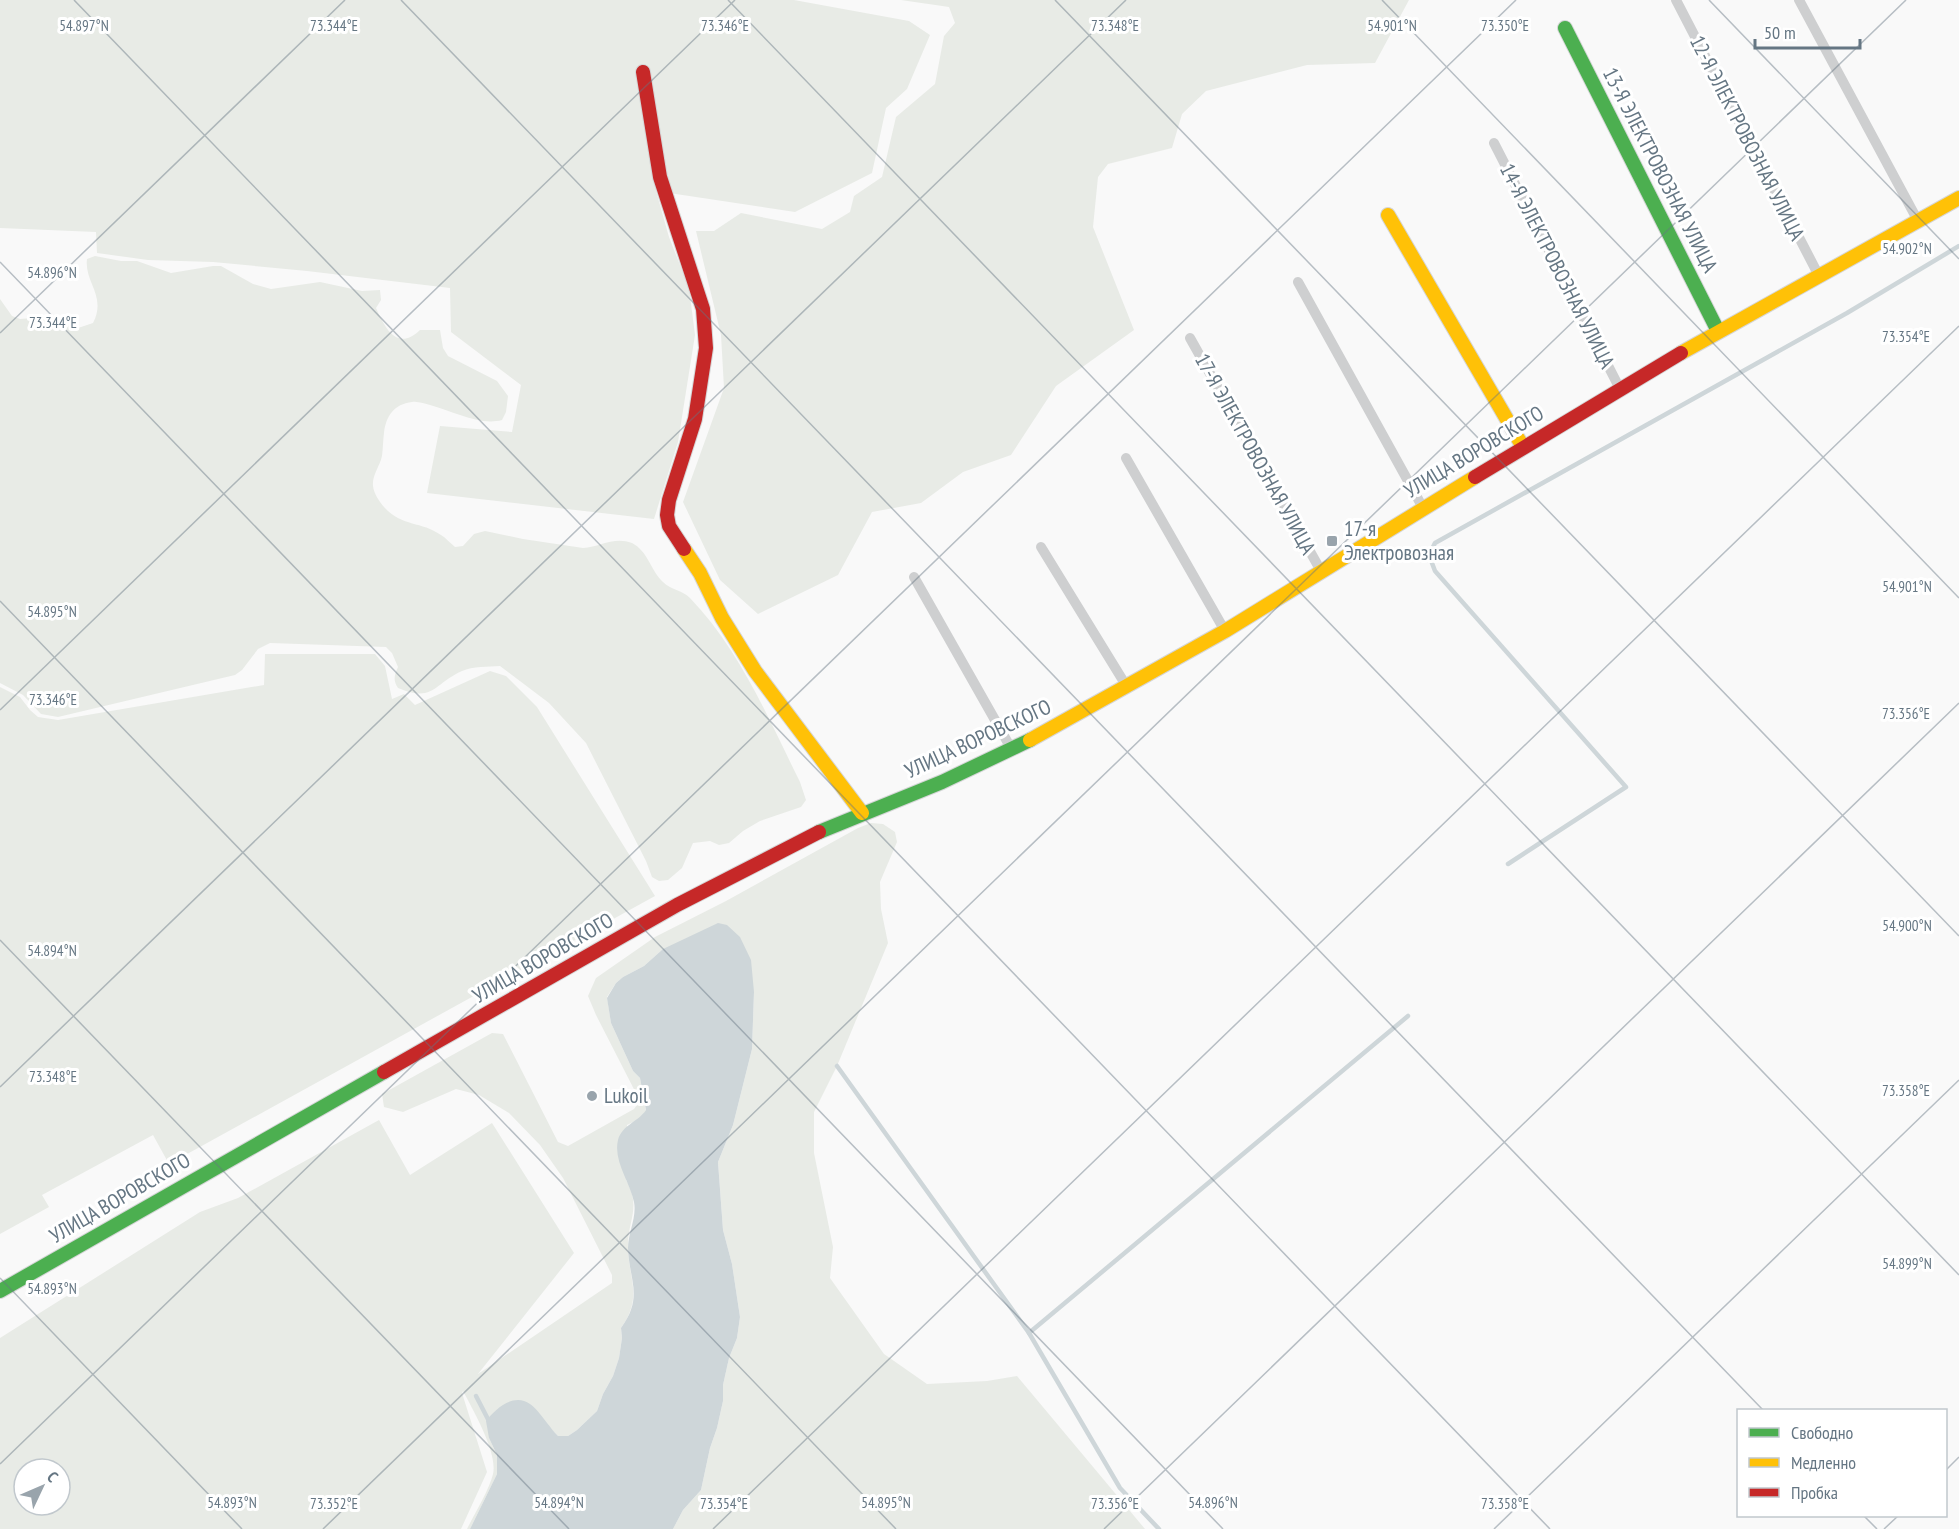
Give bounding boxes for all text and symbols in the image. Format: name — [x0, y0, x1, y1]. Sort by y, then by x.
scale bar — [1755, 12, 1860, 50]
text: 54.897°N — [59, 16, 109, 35]
text: 73.344°E — [310, 16, 358, 35]
text: 73.346°E — [701, 16, 749, 35]
text: 73.348°E — [1091, 16, 1139, 35]
text: 54.901°N — [1367, 16, 1417, 35]
text: 73.350°E — [1481, 16, 1529, 35]
text: 50 m — [1764, 21, 1796, 44]
street label: 12-Я ЭЛЕКТРОВОЗНАЯ УЛИЦА — [1684, 31, 1811, 245]
street label: 13-Я ЭЛЕКТРОВОЗНАЯ УЛИЦА — [1597, 63, 1724, 277]
street label: 14-Я ЭЛЕКТРОВОЗНАЯ УЛИЦА — [1494, 159, 1621, 373]
text: 54.902°N — [1882, 239, 1932, 258]
text: 54.896°N — [27, 263, 77, 282]
text: 73.344°E — [29, 313, 77, 332]
text: 73.354°E — [1882, 327, 1930, 346]
street label: 17-Я ЭЛЕКТРОВОЗНАЯ УЛИЦА — [1189, 349, 1322, 559]
street label: УЛИЦА ВОРОВСКОГО — [1399, 399, 1549, 504]
place label: 17-я Электровозная — [1344, 515, 1454, 566]
marker: 17-я Электровозная — [1325, 534, 1339, 548]
text: 54.901°N — [1882, 577, 1932, 596]
text: 54.895°N — [27, 602, 77, 621]
text: 73.346°E — [29, 690, 77, 709]
street label: УЛИЦА ВОРОВСКОГО — [900, 693, 1055, 784]
text: 73.356°E — [1882, 704, 1930, 723]
street label: УЛИЦА ВОРОВСКОГО — [467, 906, 618, 1009]
text: 54.900°N — [1882, 916, 1932, 935]
text: 54.894°N — [27, 941, 77, 960]
text: 73.348°E — [29, 1067, 77, 1086]
text: 73.358°E — [1882, 1081, 1930, 1100]
place label: Lukoil — [604, 1082, 648, 1109]
marker: Lukoil — [585, 1089, 599, 1103]
street label: УЛИЦА ВОРОВСКОГО — [44, 1146, 195, 1249]
text: 54.899°N — [1882, 1254, 1932, 1273]
text: 54.893°N — [27, 1279, 77, 1298]
legend — [1737, 1409, 1947, 1517]
text: Свободно — [1791, 1421, 1854, 1444]
text: Медленно — [1791, 1451, 1856, 1474]
north arrow — [12, 1457, 72, 1517]
text: С — [43, 1467, 63, 1487]
text: Пробка — [1791, 1481, 1838, 1504]
text: 54.893°N — [207, 1493, 257, 1512]
text: 54.894°N — [534, 1493, 584, 1512]
text: 54.895°N — [861, 1493, 911, 1512]
text: 54.896°N — [1188, 1493, 1238, 1512]
text: 73.352°E — [310, 1494, 358, 1513]
text: 73.354°E — [700, 1494, 748, 1513]
text: 73.356°E — [1091, 1494, 1139, 1513]
text: 73.358°E — [1481, 1494, 1529, 1513]

